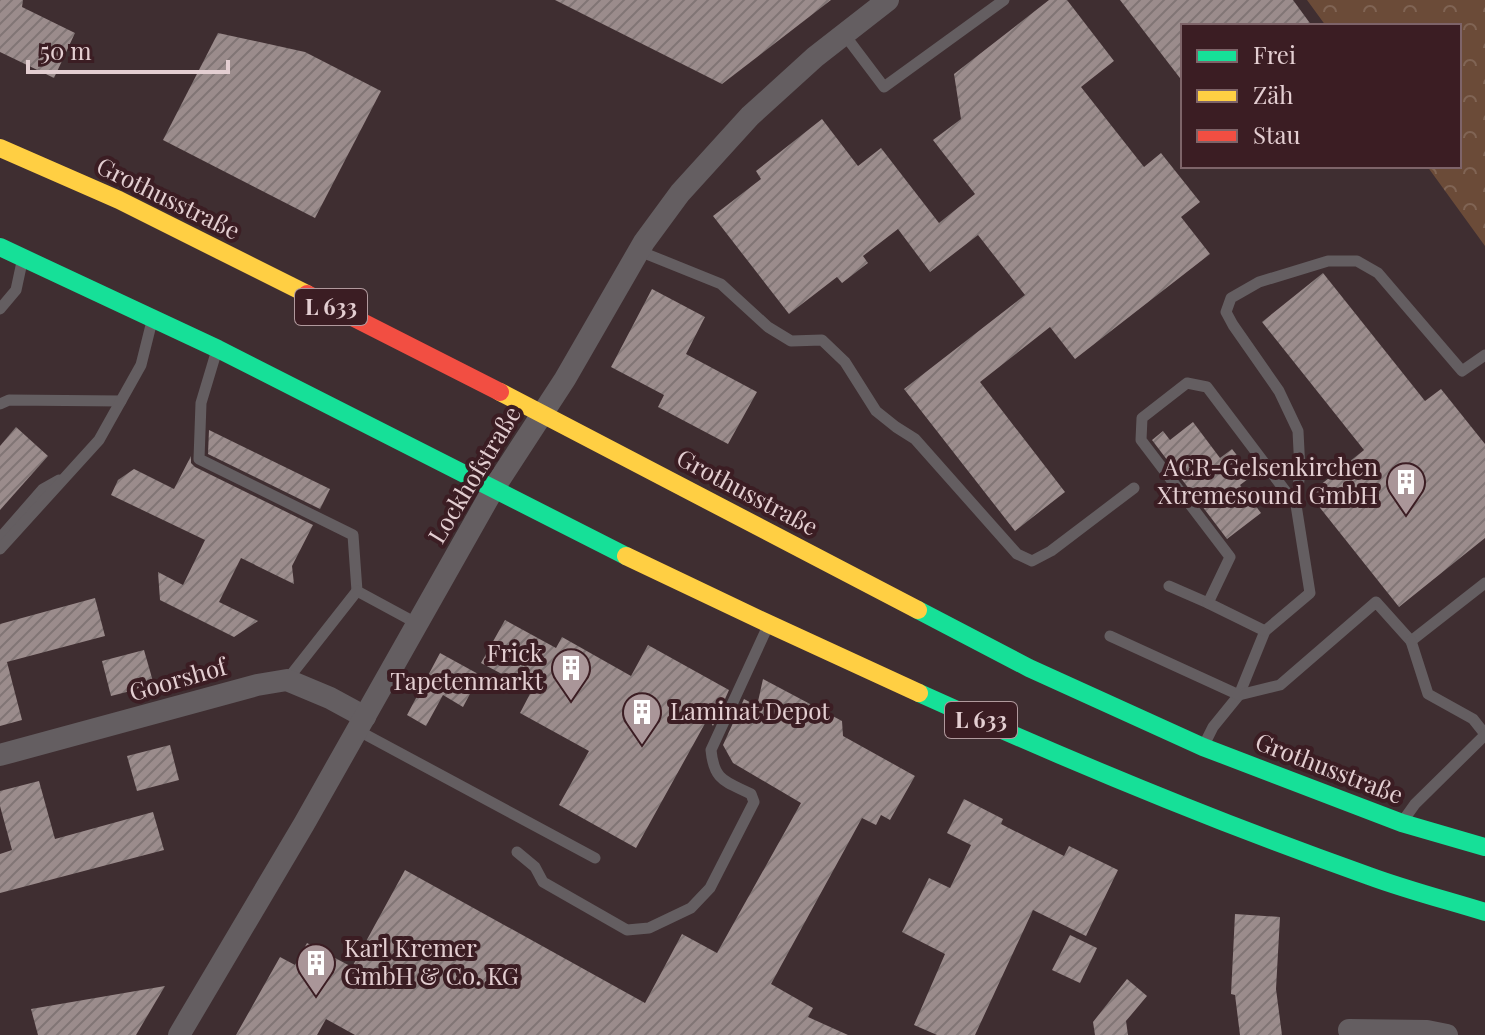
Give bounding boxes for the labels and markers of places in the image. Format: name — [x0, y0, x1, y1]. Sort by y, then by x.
place label: ACR-Gelsenkirchen Xtremesound GmbH — [1157, 450, 1378, 510]
building icon: ACR-Gelsenkirchen Xtremesound GmbH — [1385, 461, 1427, 516]
place label: Frick Tapetenmarkt — [390, 636, 544, 696]
building icon: Frick Tapetenmarkt — [550, 647, 592, 702]
building icon: Laminat Depot — [621, 691, 663, 746]
place label: Laminat Depot — [670, 694, 830, 726]
place label: Karl Kremer GmbH & Co. KG — [344, 931, 519, 991]
building icon: Karl Kremer GmbH & Co. KG — [295, 942, 337, 997]

